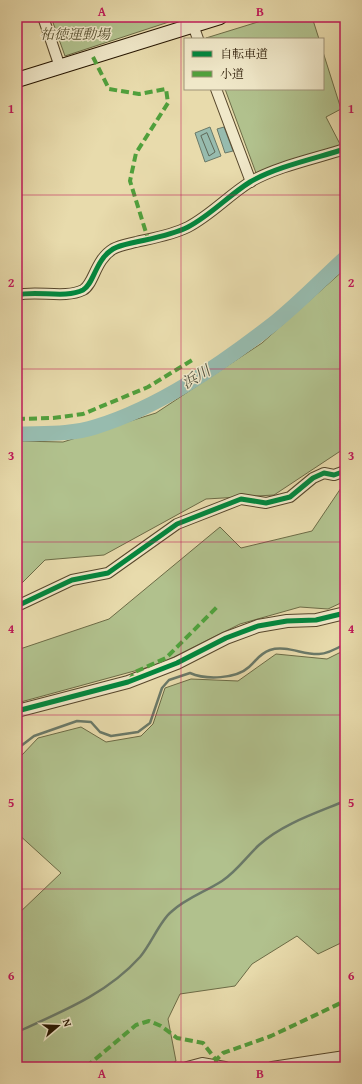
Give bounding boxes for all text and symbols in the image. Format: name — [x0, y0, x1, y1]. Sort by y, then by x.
text: A — [98, 2, 107, 21]
text: B — [256, 2, 264, 21]
park label: 祐徳運動場 — [40, 24, 112, 44]
legend — [184, 38, 324, 90]
text: 自転車道 — [220, 45, 268, 62]
text: 小道 — [220, 65, 244, 82]
text: 1 — [8, 99, 14, 118]
text: 1 — [348, 99, 354, 118]
text: 2 — [8, 273, 15, 292]
text: 2 — [348, 273, 355, 292]
water label: 浜川 — [177, 359, 216, 393]
text: 3 — [8, 446, 14, 465]
text: 3 — [348, 446, 354, 465]
text: 4 — [8, 619, 15, 638]
text: 4 — [348, 619, 355, 638]
text: 5 — [8, 793, 15, 812]
text: 5 — [348, 793, 355, 812]
text: 6 — [8, 966, 15, 985]
text: 6 — [348, 966, 355, 985]
north arrow — [38, 1006, 78, 1046]
text: N — [59, 1017, 76, 1029]
text: A — [98, 1064, 107, 1083]
text: B — [256, 1064, 264, 1083]

